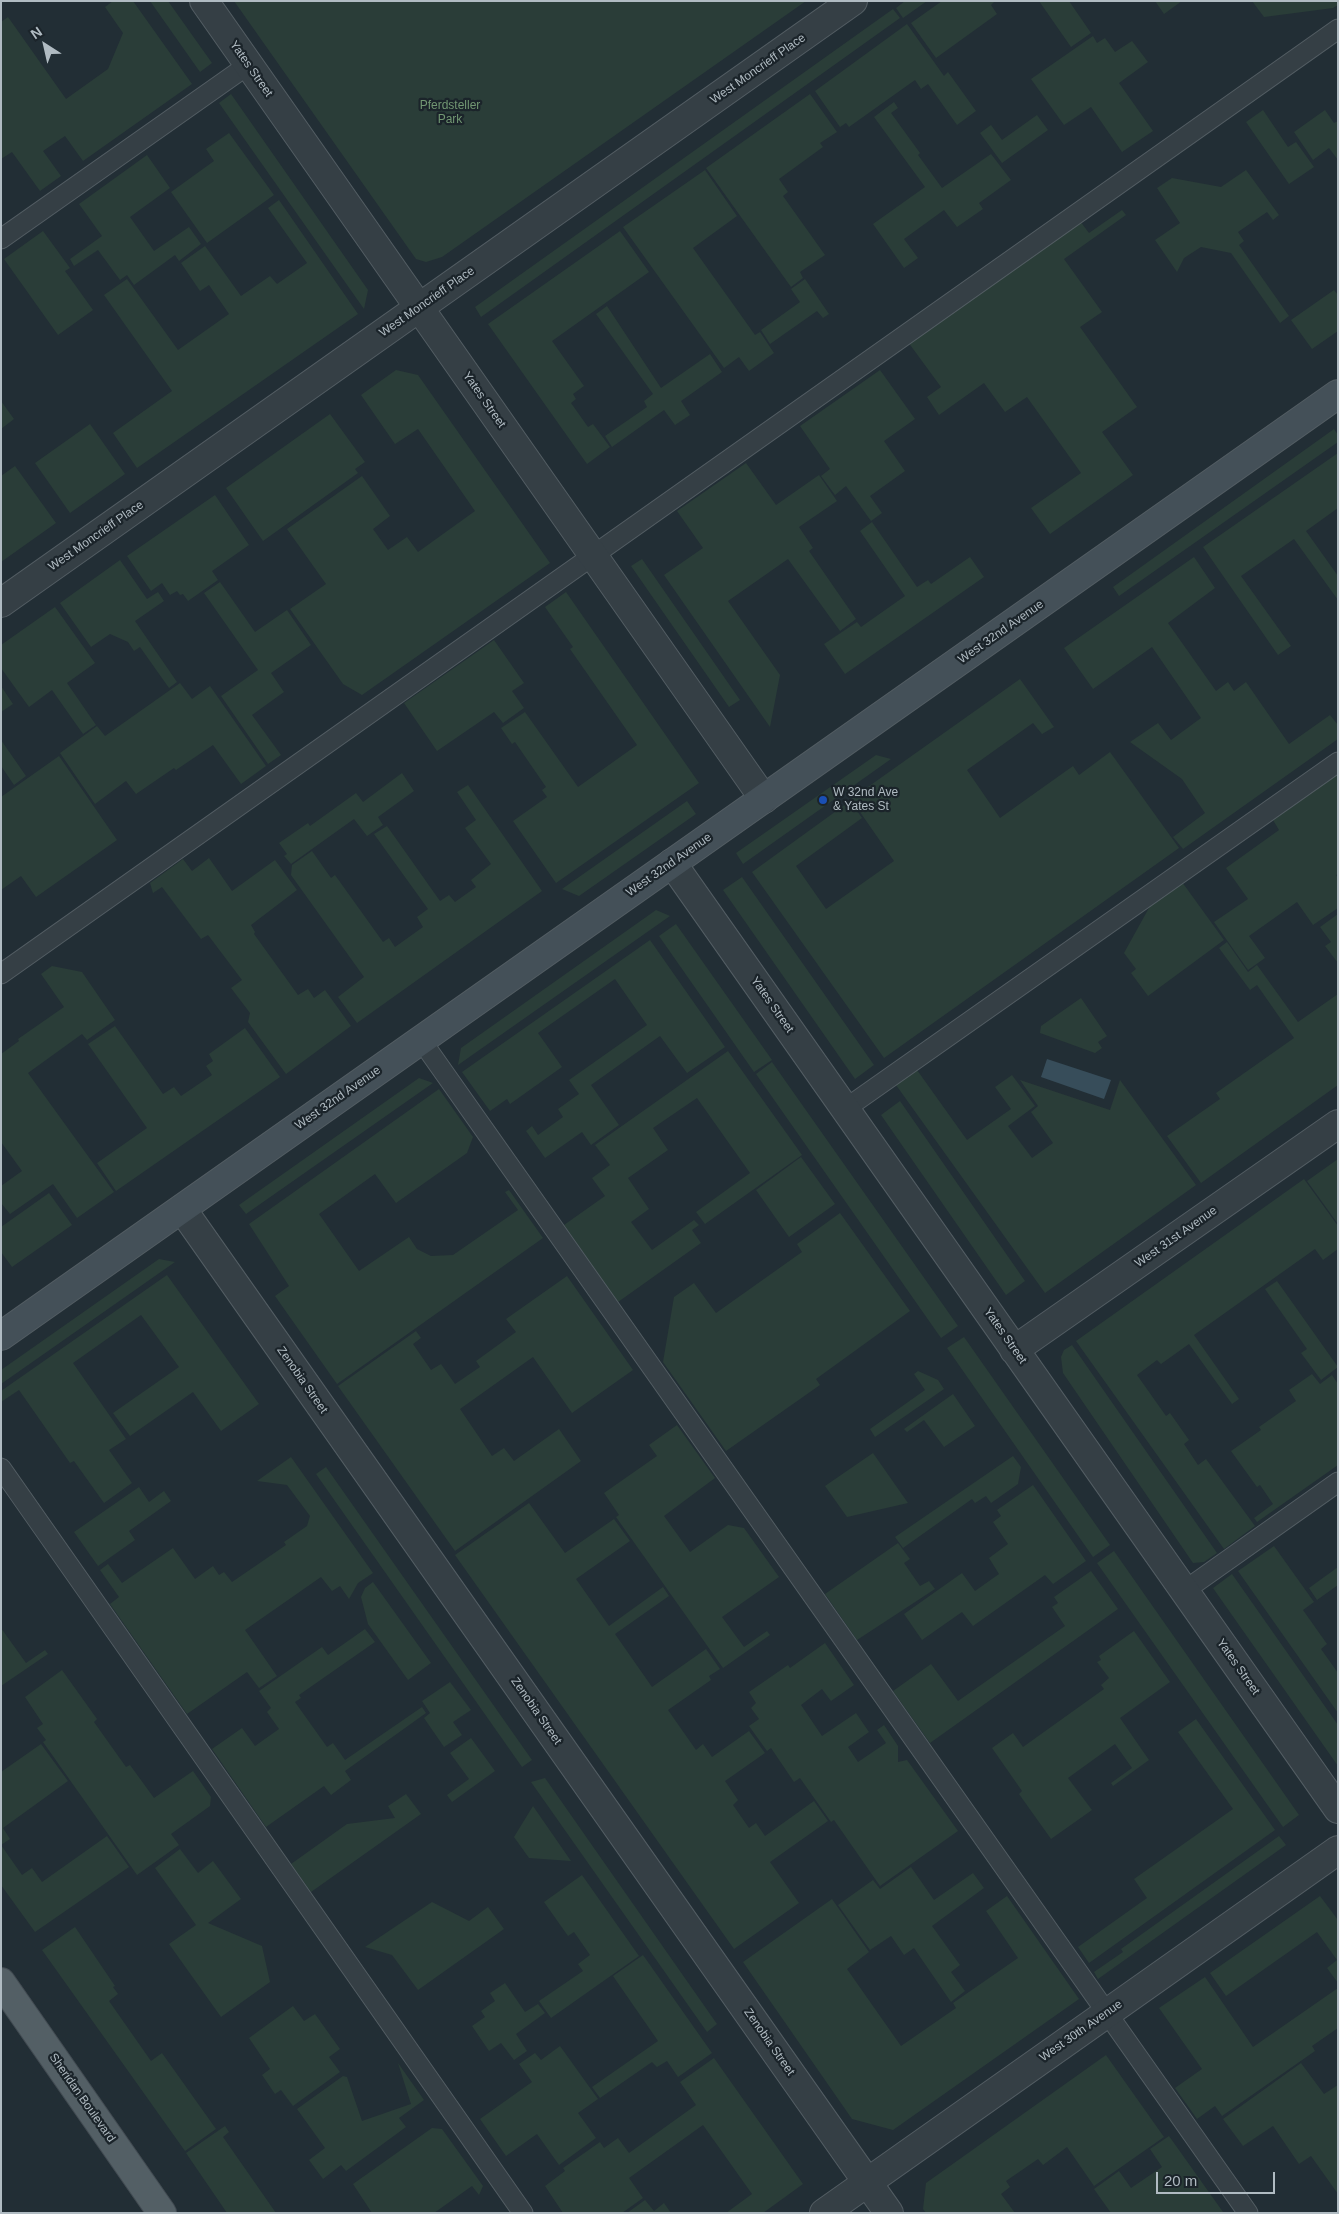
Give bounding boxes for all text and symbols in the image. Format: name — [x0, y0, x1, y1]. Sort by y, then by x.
north arrow — [20, 20, 70, 70]
text: N — [28, 23, 45, 42]
street label: West Moncrieff Place — [708, 31, 808, 107]
street label: Yates Street — [226, 38, 276, 100]
park label: Pferdsteller Park — [420, 99, 480, 127]
street label: West Moncrieff Place — [377, 264, 477, 340]
street label: Yates Street — [459, 369, 509, 431]
street label: West Moncrieff Place — [46, 498, 146, 574]
street label: West 32nd Avenue — [956, 597, 1046, 667]
place label: W 32nd Ave & Yates St — [833, 786, 898, 814]
marker: W 32nd Ave & Yates St — [817, 794, 829, 806]
street label: West 32nd Avenue — [624, 830, 714, 900]
street label: Yates Street — [747, 974, 797, 1036]
street label: West 32nd Avenue — [293, 1063, 383, 1133]
street label: West 31st Avenue — [1132, 1203, 1220, 1271]
street label: Yates Street — [980, 1305, 1030, 1367]
street label: Zenobia Street — [274, 1344, 330, 1416]
street label: Yates Street — [1213, 1636, 1263, 1698]
street label: Zenobia Street — [508, 1675, 564, 1747]
street label: West 30th Avenue — [1037, 1997, 1125, 2065]
street label: Zenobia Street — [741, 2006, 797, 2078]
street label: Sheridan Boulevard — [46, 2051, 118, 2145]
scale bar — [1159, 2162, 1278, 2194]
text: 20 m — [1164, 2172, 1197, 2189]

